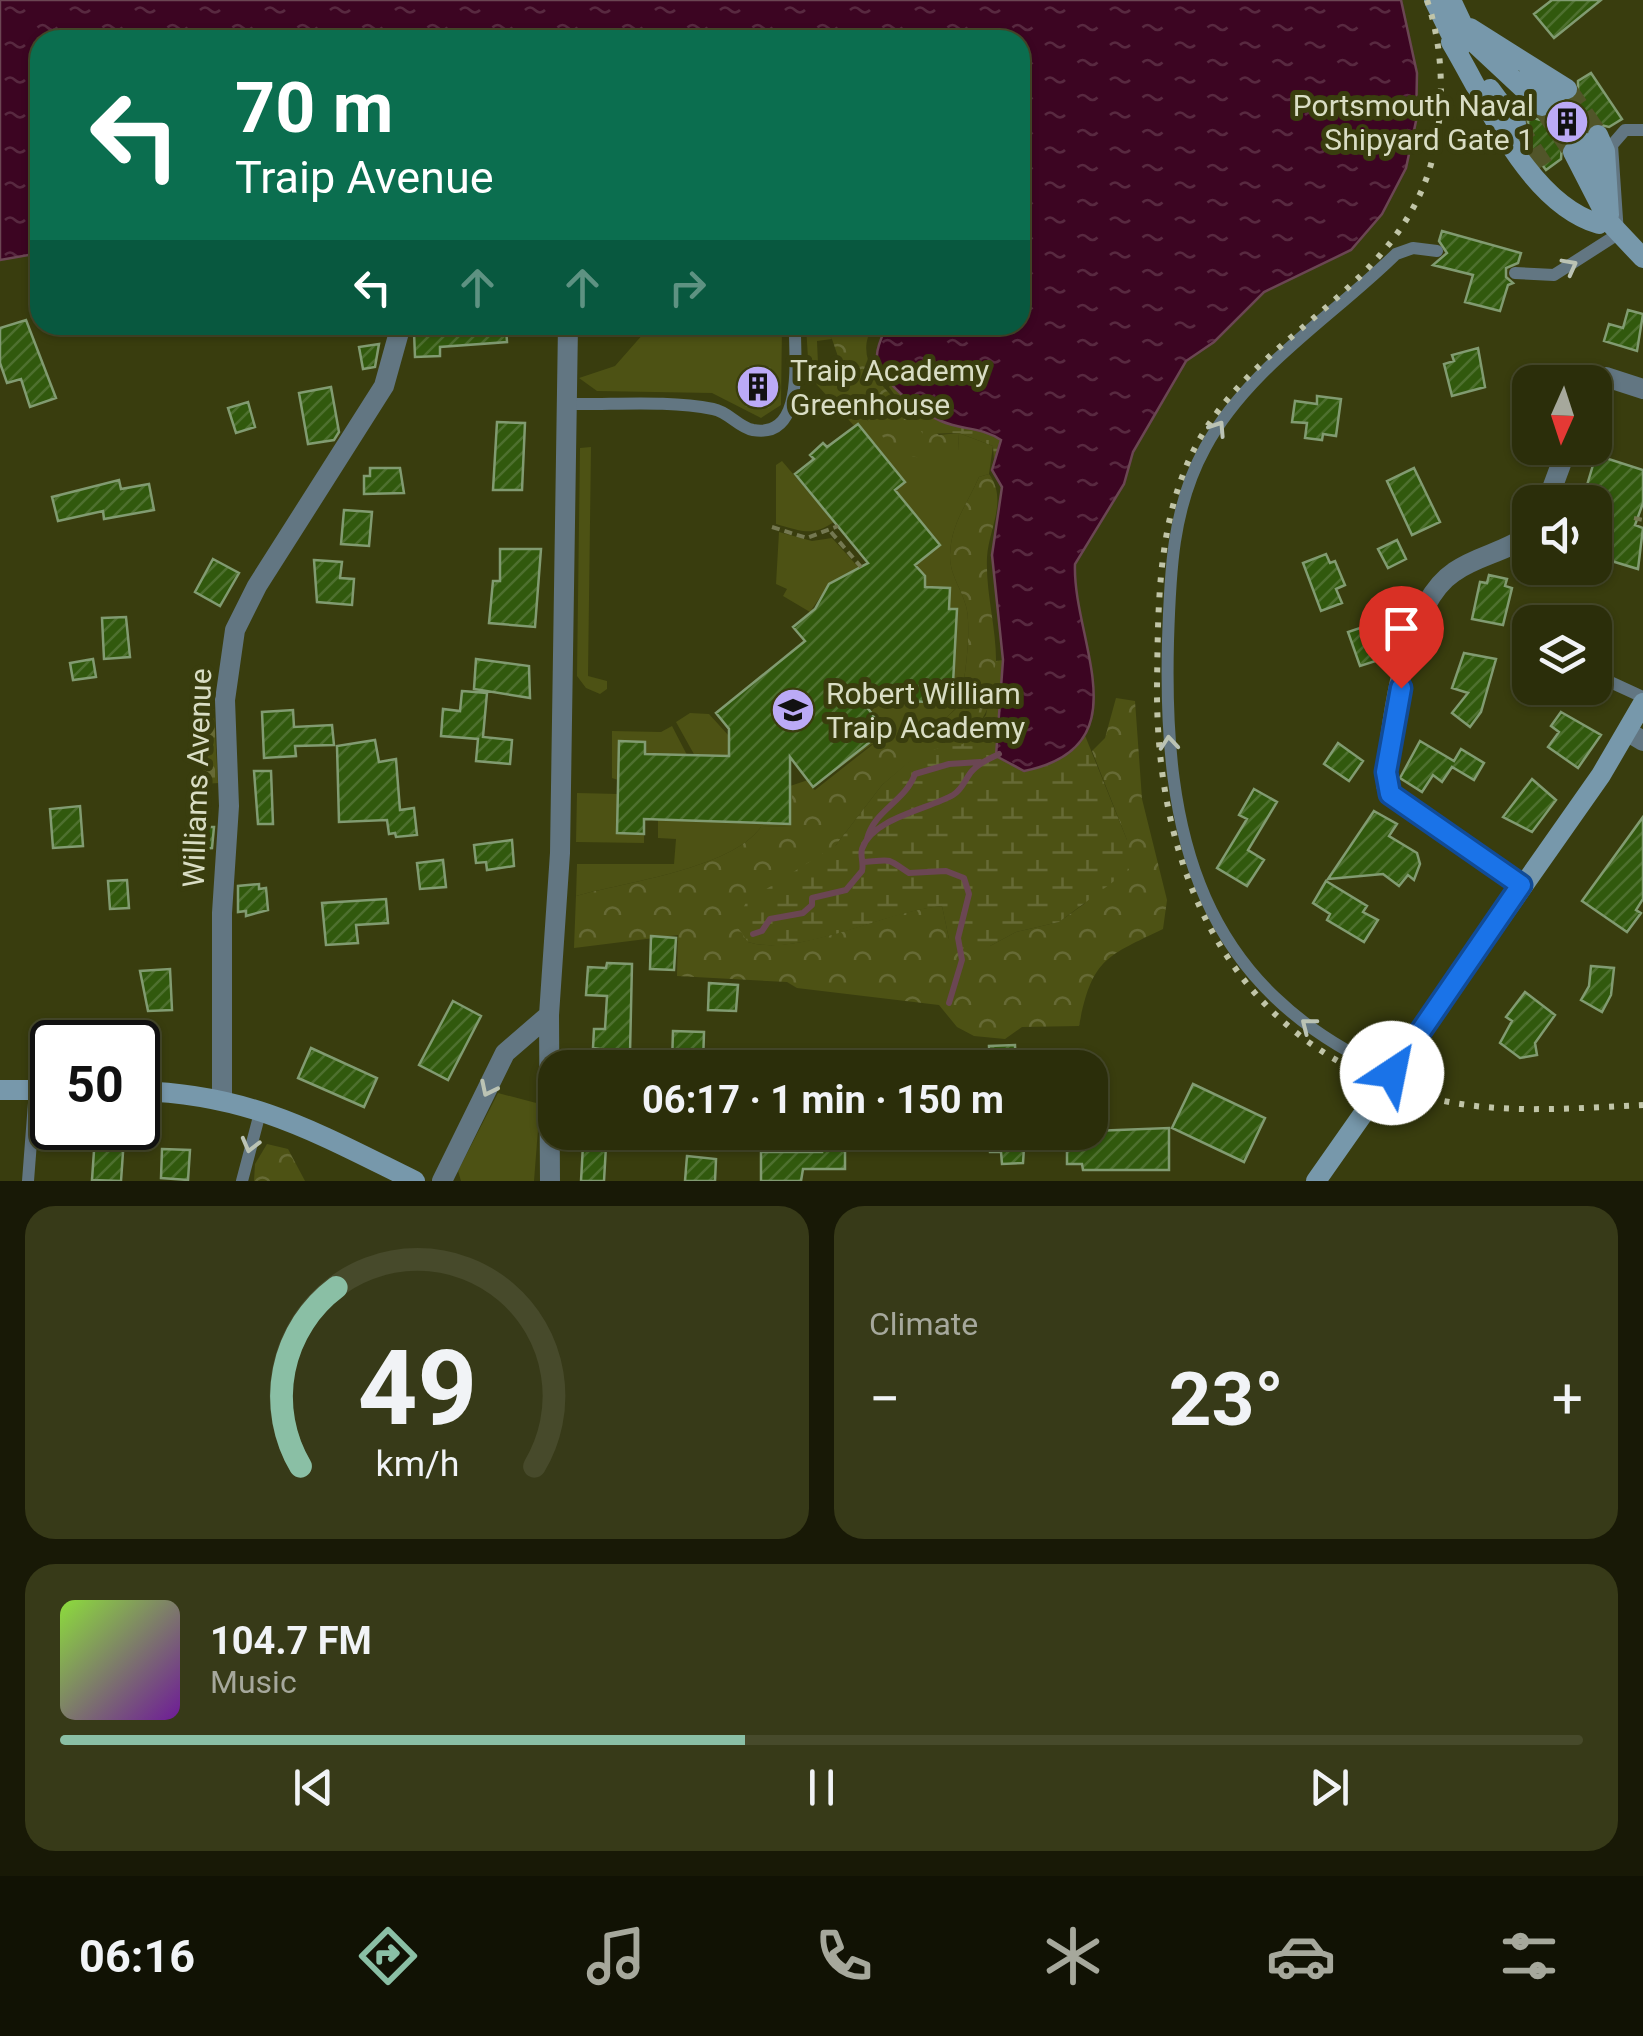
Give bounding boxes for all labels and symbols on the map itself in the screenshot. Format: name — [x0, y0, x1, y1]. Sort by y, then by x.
place label: Portsmouth Naval Shipyard Gate 1 — [1293, 88, 1534, 157]
building icon: Portsmouth Naval Shipyard Gate 1 — [1544, 99, 1590, 145]
one-way arrow — [1560, 259, 1578, 279]
place label: Traip Academy Greenhouse — [790, 353, 989, 422]
building icon: Traip Academy Greenhouse — [735, 364, 781, 410]
north arrow — [1512, 365, 1612, 465]
one-way arrow — [1205, 420, 1224, 438]
pin — [1359, 586, 1444, 689]
street label: Williams Avenue — [176, 668, 218, 888]
place label: Robert William Traip Academy — [826, 676, 1025, 745]
school or university icon: Robert William Traip Academy — [770, 687, 816, 733]
one-way arrow — [1158, 735, 1180, 751]
one-way arrow — [1301, 1019, 1319, 1037]
speed limit sign: 50 — [30, 1020, 160, 1150]
position arrow — [1340, 1021, 1444, 1125]
one-way arrow — [481, 1078, 500, 1096]
one-way arrow — [240, 1135, 261, 1153]

